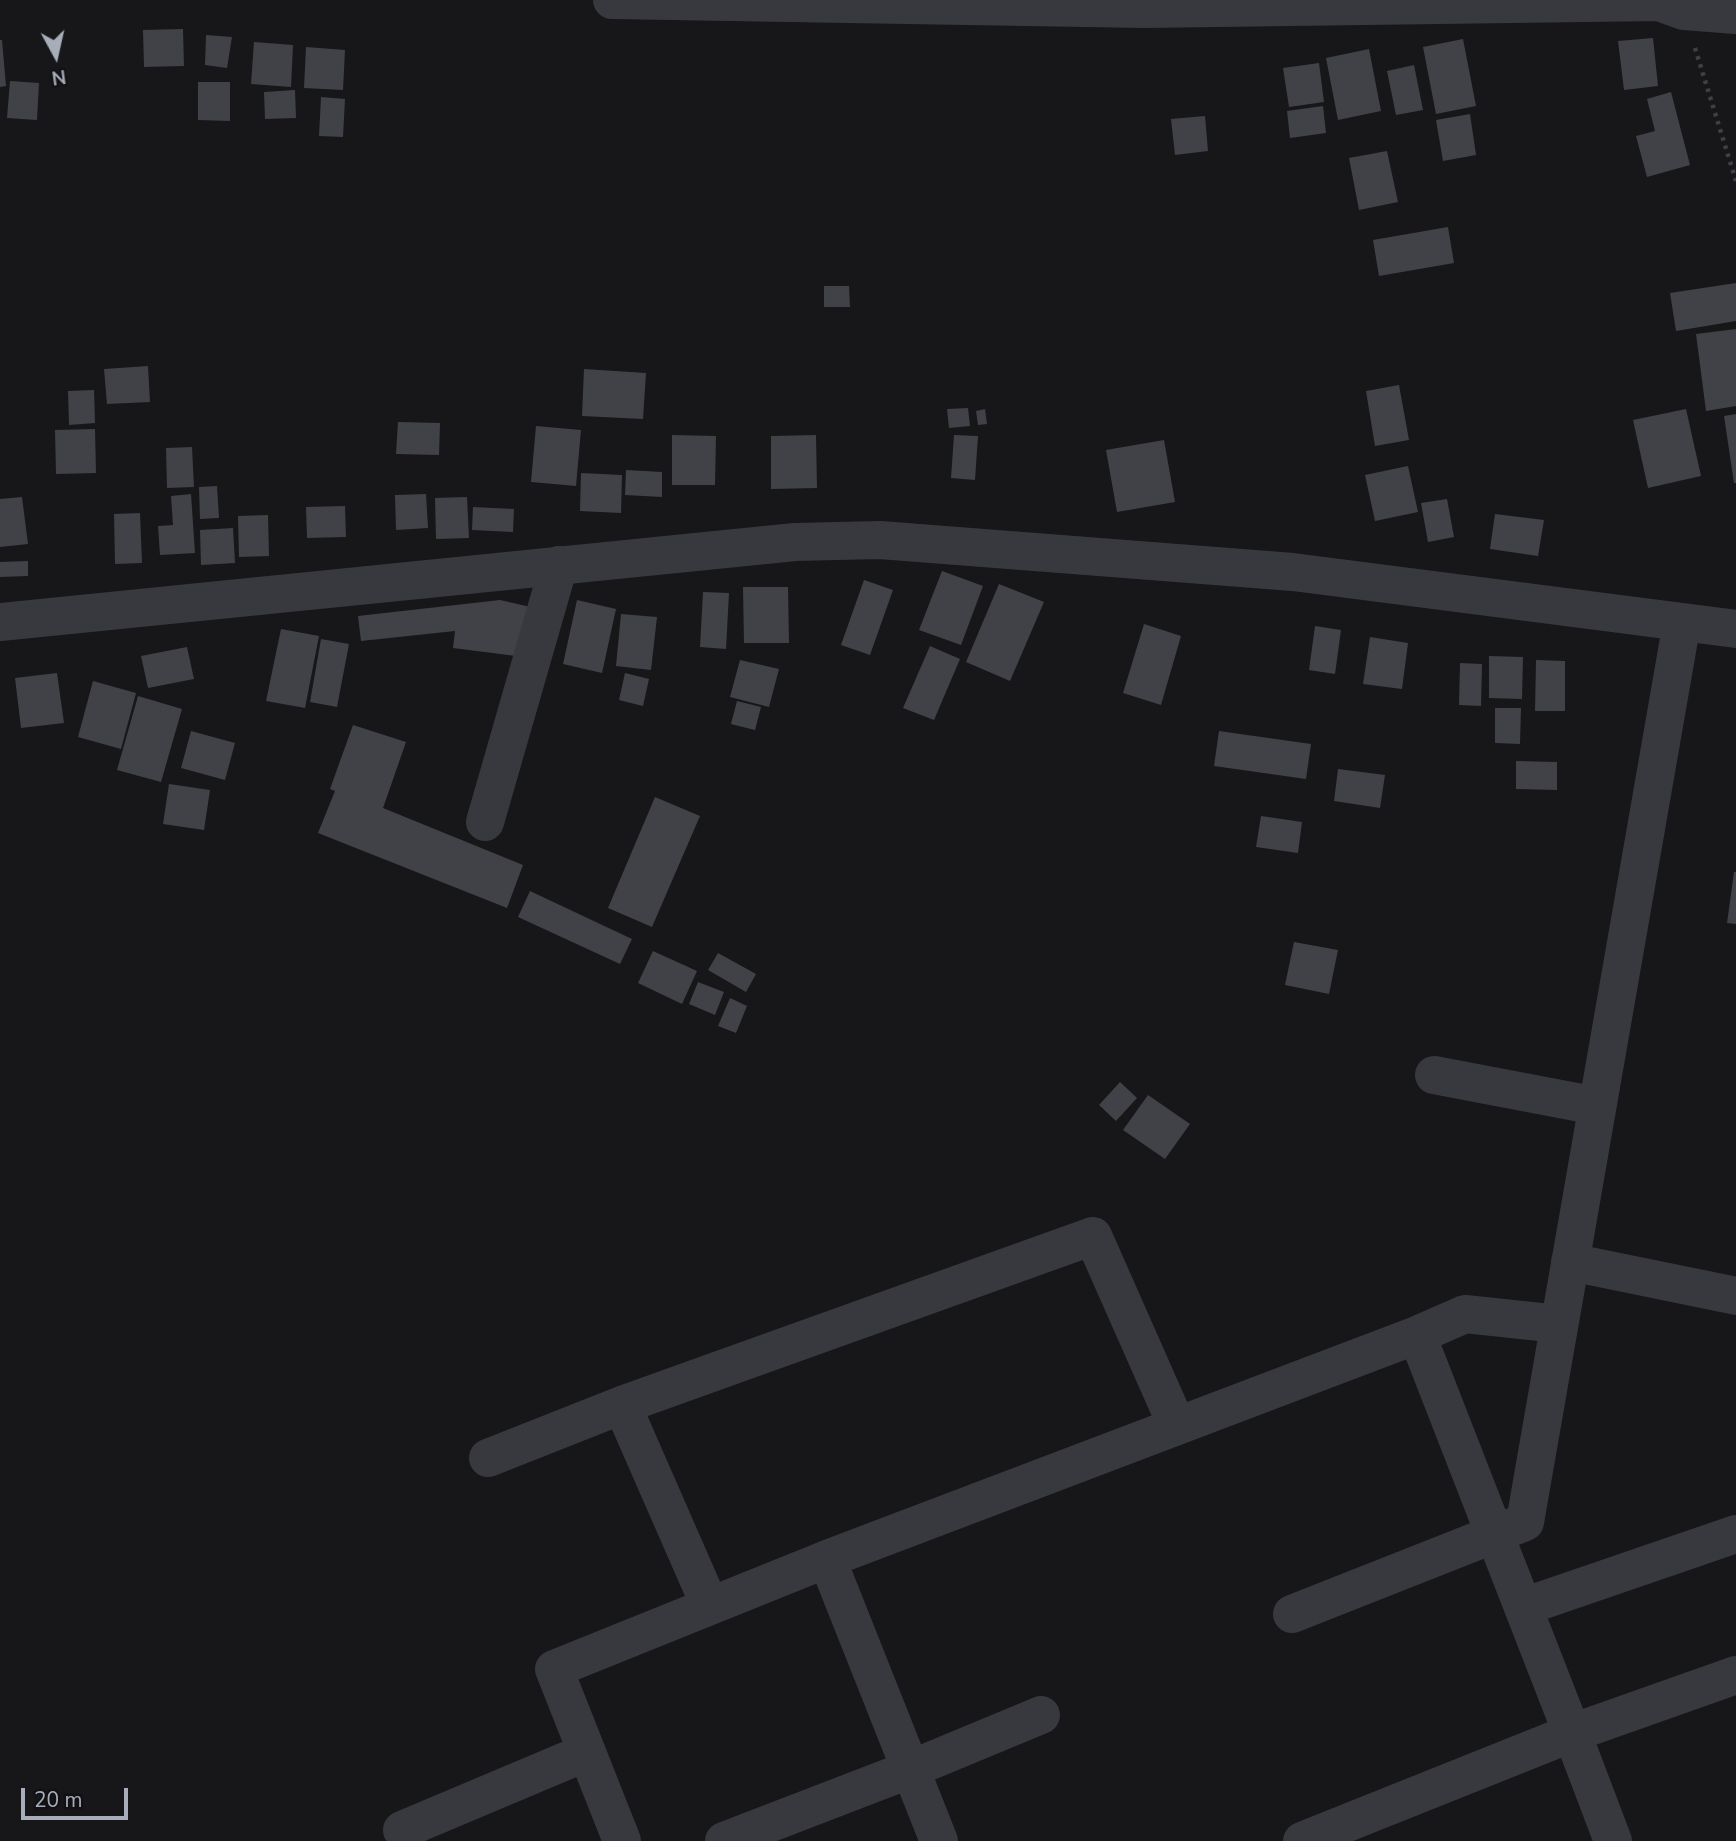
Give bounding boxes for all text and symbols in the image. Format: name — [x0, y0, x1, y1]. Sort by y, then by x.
north arrow — [21, 21, 91, 91]
text: N — [50, 63, 68, 91]
scale bar — [24, 1774, 131, 1818]
text: 20 m — [34, 1786, 83, 1814]

